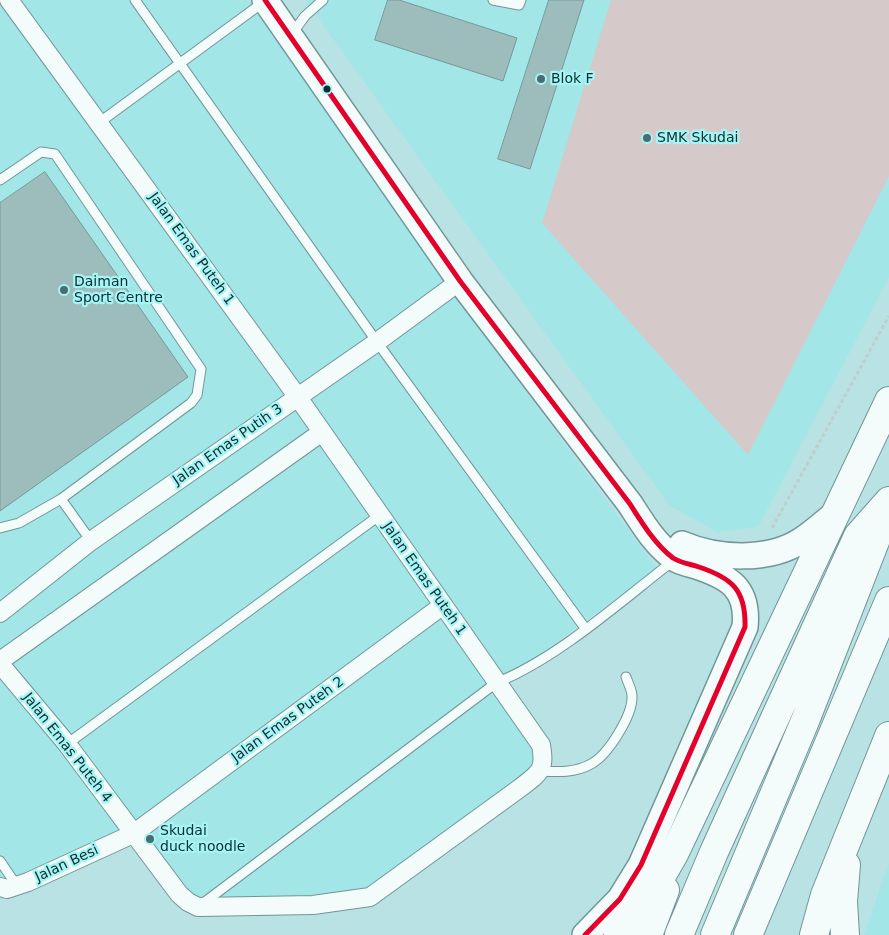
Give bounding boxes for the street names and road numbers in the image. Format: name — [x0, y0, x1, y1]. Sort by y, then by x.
street label: Jalan Emas Puteh 1 — [145, 190, 237, 308]
street label: Jalan Emas Putih 3 — [170, 401, 286, 489]
street label: Jalan Emas Puteh 1 — [378, 519, 470, 639]
street label: Jalan Emas Puteh 2 — [229, 674, 347, 766]
street label: Jalan Emas Puteh 4 — [19, 690, 115, 806]
street label: Jalan Besi — [33, 842, 101, 886]

